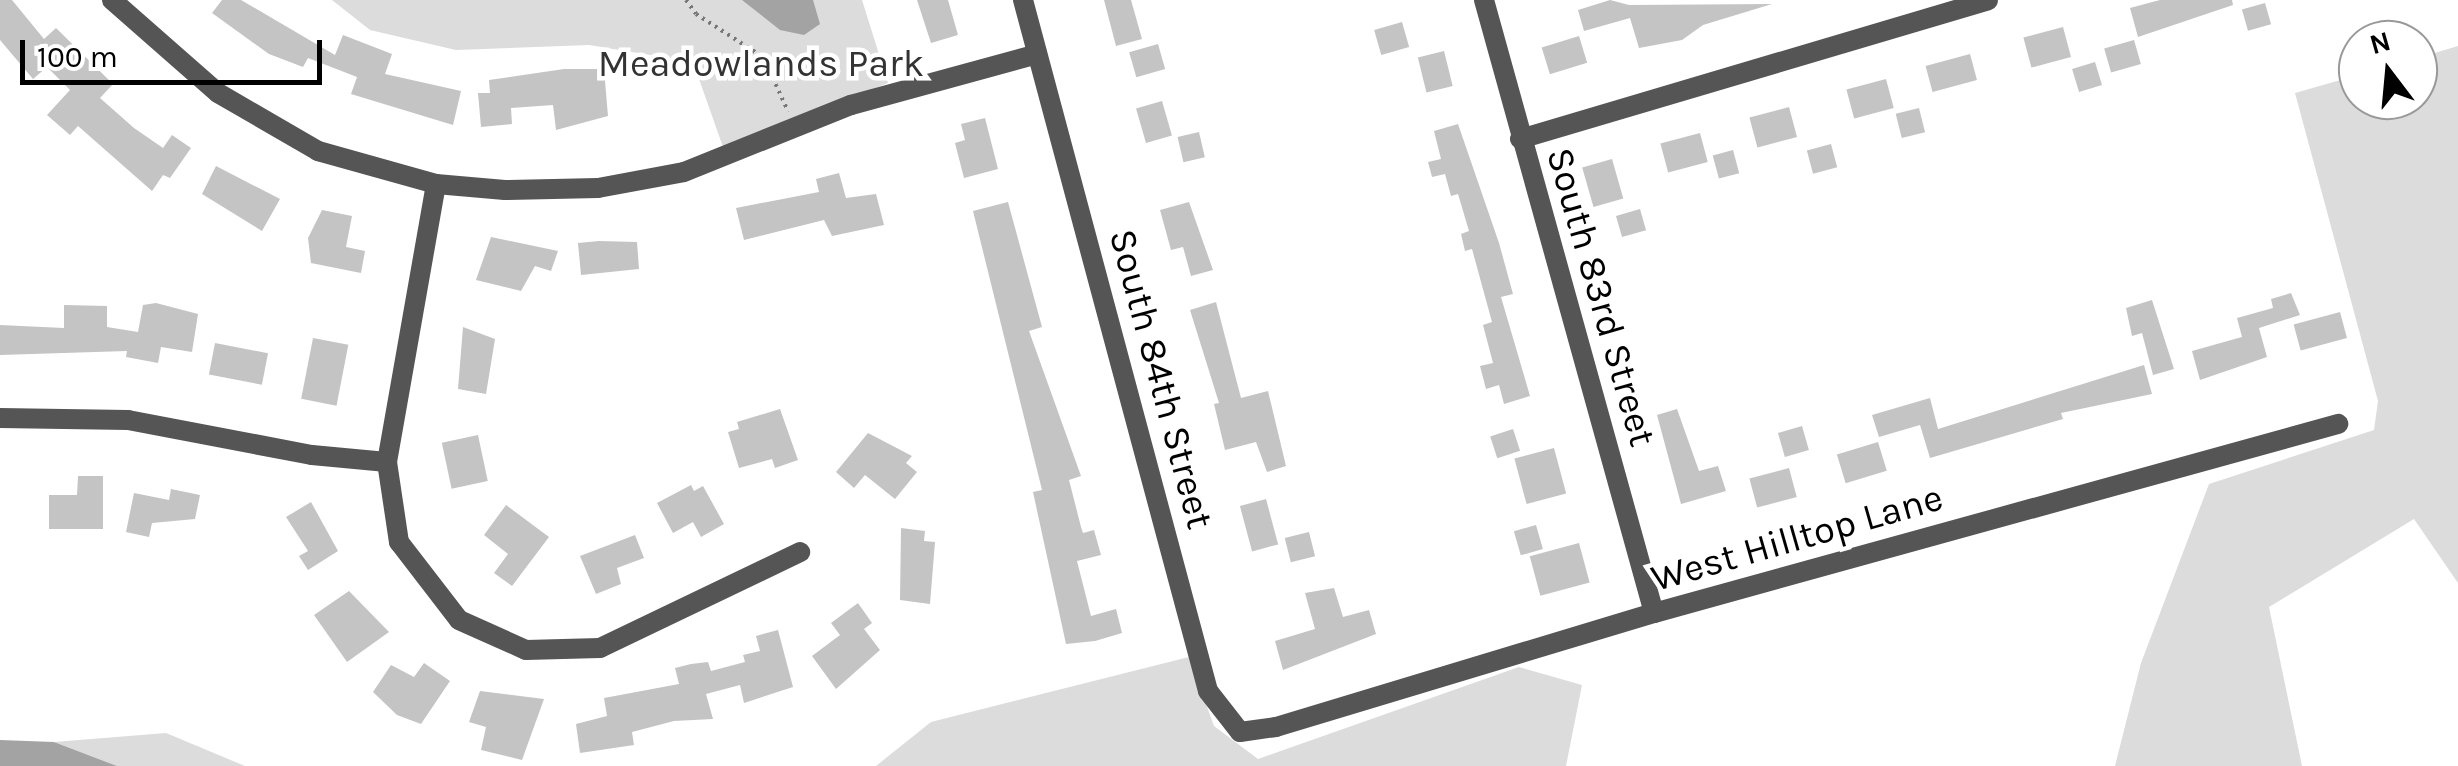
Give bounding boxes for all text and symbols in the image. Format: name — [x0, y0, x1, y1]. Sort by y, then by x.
scale bar — [25, 20, 328, 82]
north arrow — [2338, 20, 2438, 120]
text: N — [2366, 24, 2394, 61]
text: 100 m — [37, 39, 118, 75]
park label: Meadowlands Park — [598, 41, 924, 87]
street label: South 83rd Street — [1537, 143, 1665, 451]
street label: South 84th Street — [1099, 224, 1223, 534]
street label: West Hilltop Lane — [1646, 475, 1948, 601]

